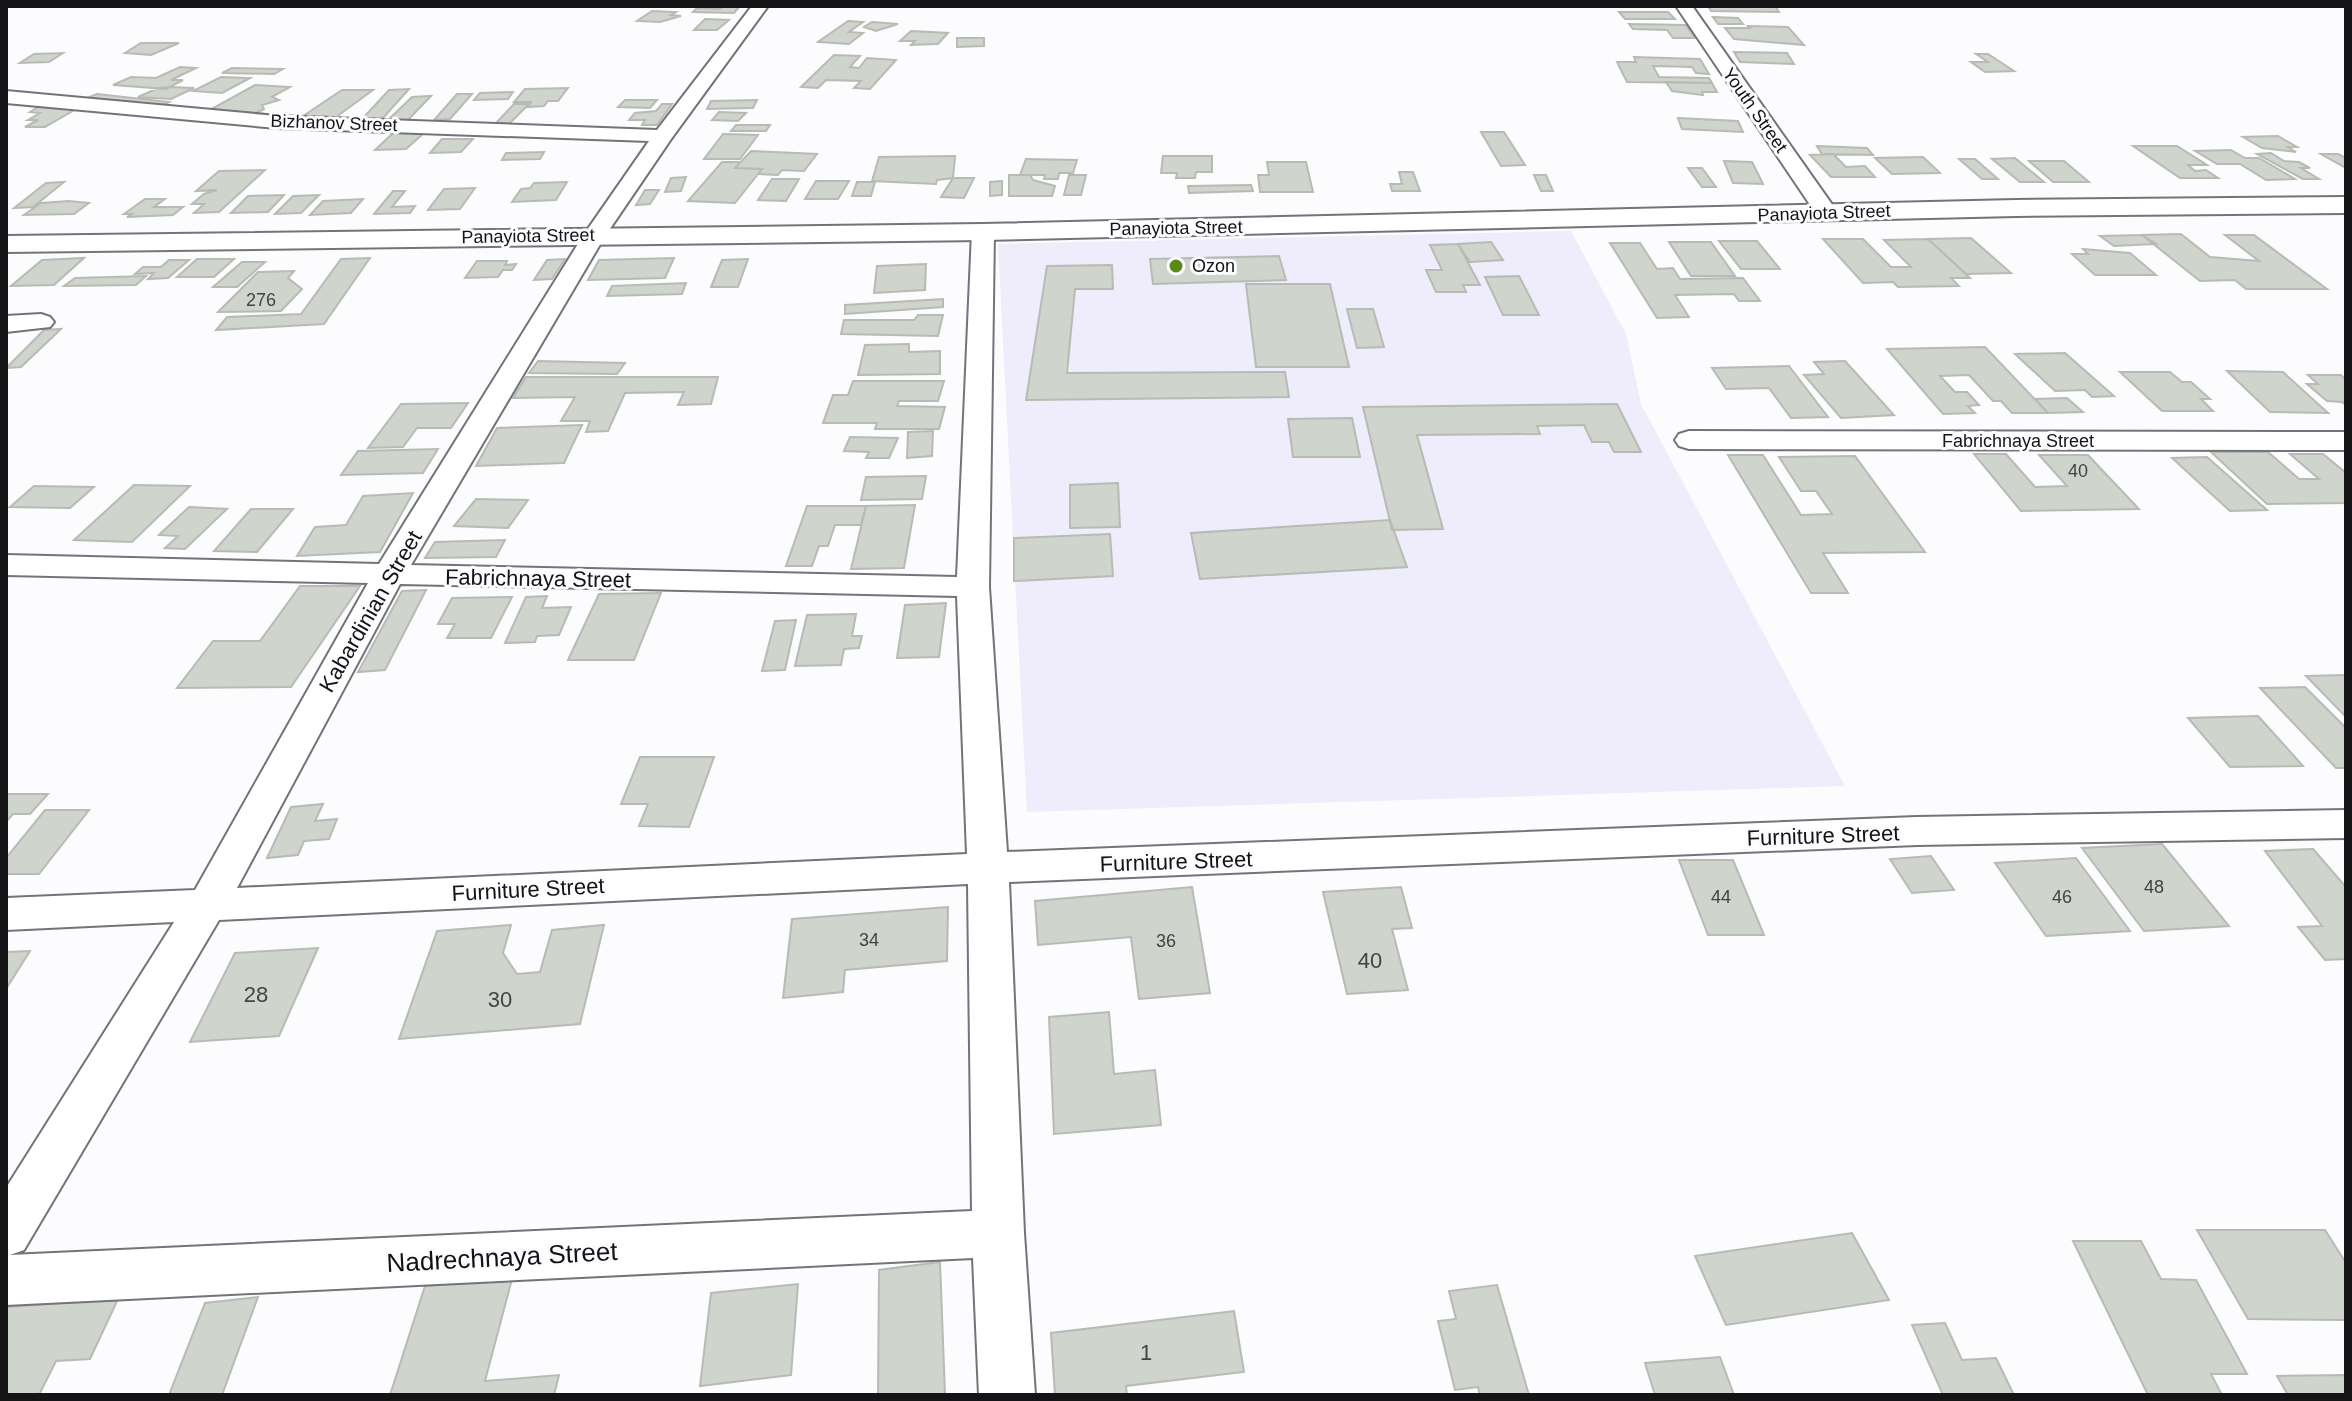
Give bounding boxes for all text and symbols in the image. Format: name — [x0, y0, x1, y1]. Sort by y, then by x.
street label: Youth Street — [1719, 64, 1791, 156]
street label: Bizhanov Street — [270, 111, 398, 135]
street label: Panayiota Street — [1757, 201, 1891, 225]
street label: Panayiota Street — [1109, 217, 1243, 239]
street label: Panayiota Street — [461, 225, 595, 247]
place label: Ozon — [1192, 256, 1235, 276]
marker: Ozon — [1167, 257, 1185, 275]
house number: 276 — [246, 290, 276, 310]
street label: Fabrichnaya Street — [1942, 431, 2094, 451]
house number: 40 — [2068, 461, 2088, 481]
street label: Kabardinian Street — [314, 526, 427, 696]
street label: Fabrichnaya Street — [445, 564, 631, 593]
street label: Furniture Street — [1746, 820, 1900, 851]
street label: Furniture Street — [1099, 846, 1253, 877]
street label: Furniture Street — [451, 873, 605, 906]
house number: 48 — [2144, 877, 2164, 897]
house number: 44 — [1711, 887, 1731, 907]
house number: 46 — [2052, 887, 2072, 907]
house number: 34 — [859, 930, 879, 950]
house number: 36 — [1156, 931, 1176, 951]
house number: 40 — [1358, 948, 1382, 973]
house number: 28 — [244, 982, 268, 1007]
house number: 30 — [488, 987, 512, 1012]
street label: Nadrechnaya Street — [386, 1236, 619, 1278]
house number: 1 — [1140, 1340, 1152, 1365]

